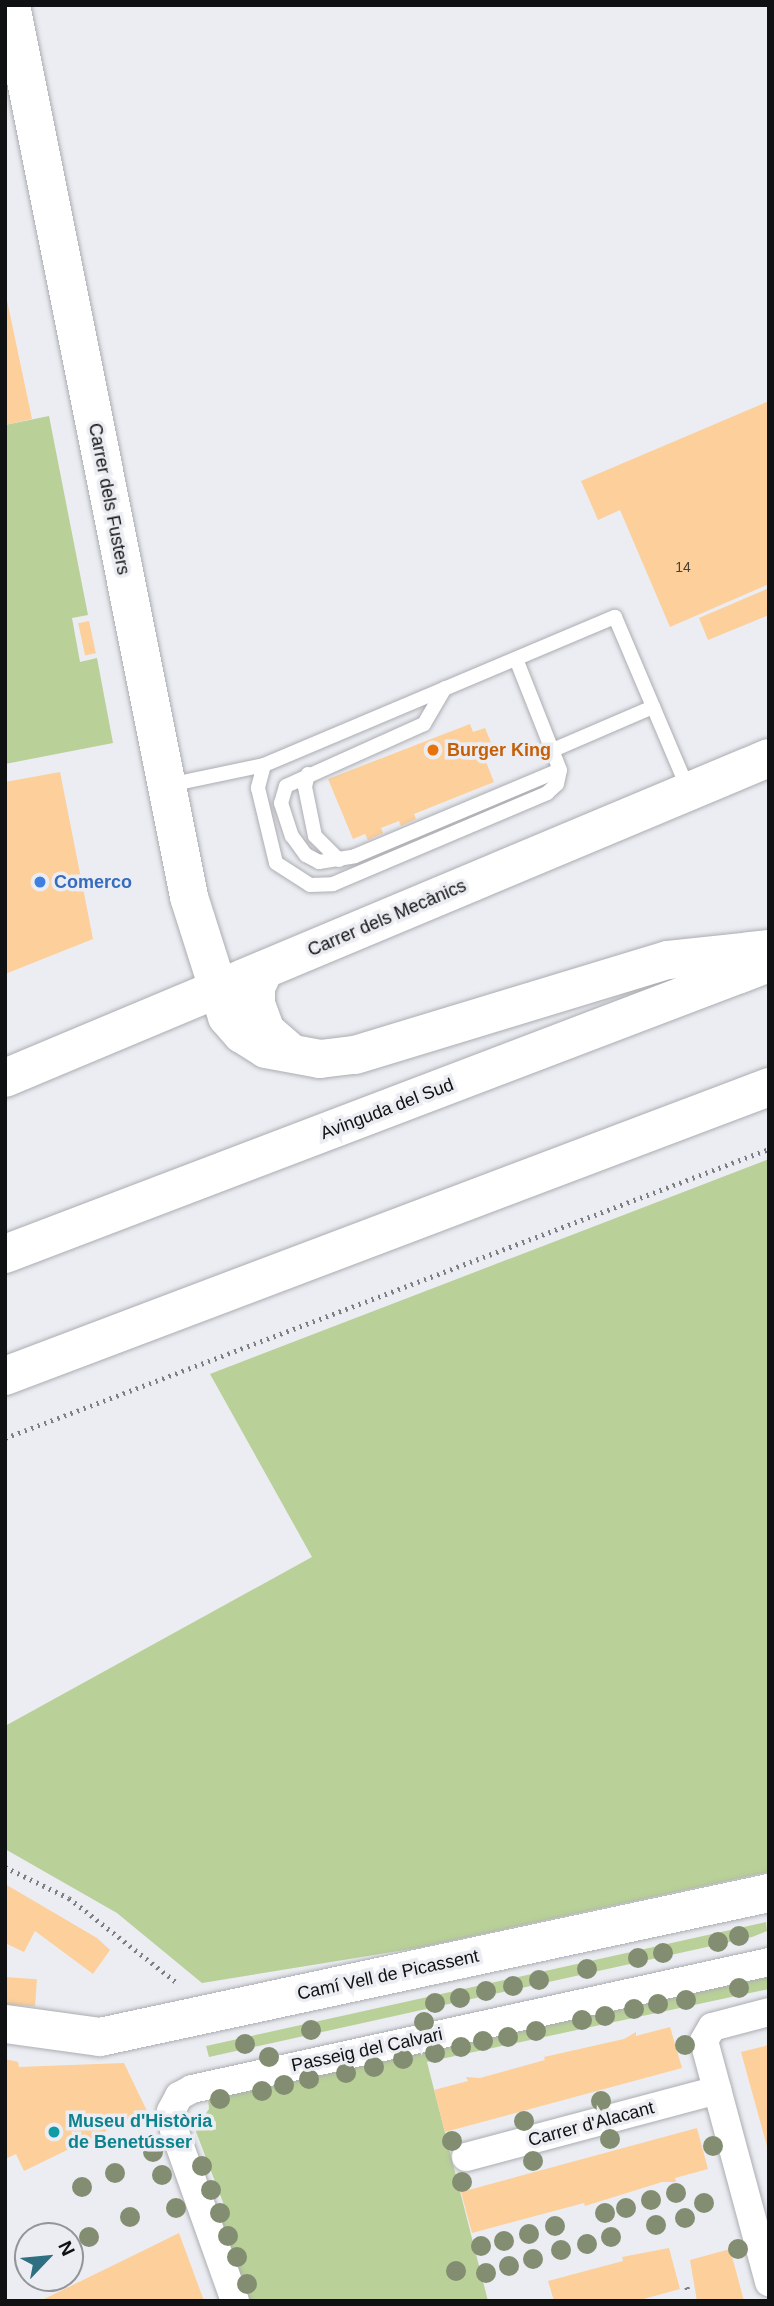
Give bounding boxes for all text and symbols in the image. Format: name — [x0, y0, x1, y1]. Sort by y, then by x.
street label: Carrer dels Fusters — [84, 421, 134, 577]
house number: 14 — [675, 559, 691, 575]
place label: Burger King — [447, 739, 551, 761]
marker: Burger King — [425, 742, 441, 758]
place label: Comerco — [54, 871, 132, 893]
marker: Comerco — [32, 874, 48, 890]
street label: Carrer dels Mecànics — [305, 875, 469, 961]
street label: Avinguda del Sud — [317, 1074, 457, 1144]
street label: Camí Vell de Picassent — [295, 1945, 481, 2005]
street label: Passeig del Calvari — [289, 2023, 445, 2077]
street label: Carrer d'Alacant — [526, 2097, 656, 2151]
place label: Museu d'Història de Benetússer — [68, 2111, 212, 2154]
marker: Museu d'Història de Benetússer — [46, 2124, 62, 2140]
north arrow — [14, 2222, 84, 2292]
text: N — [54, 2238, 79, 2259]

